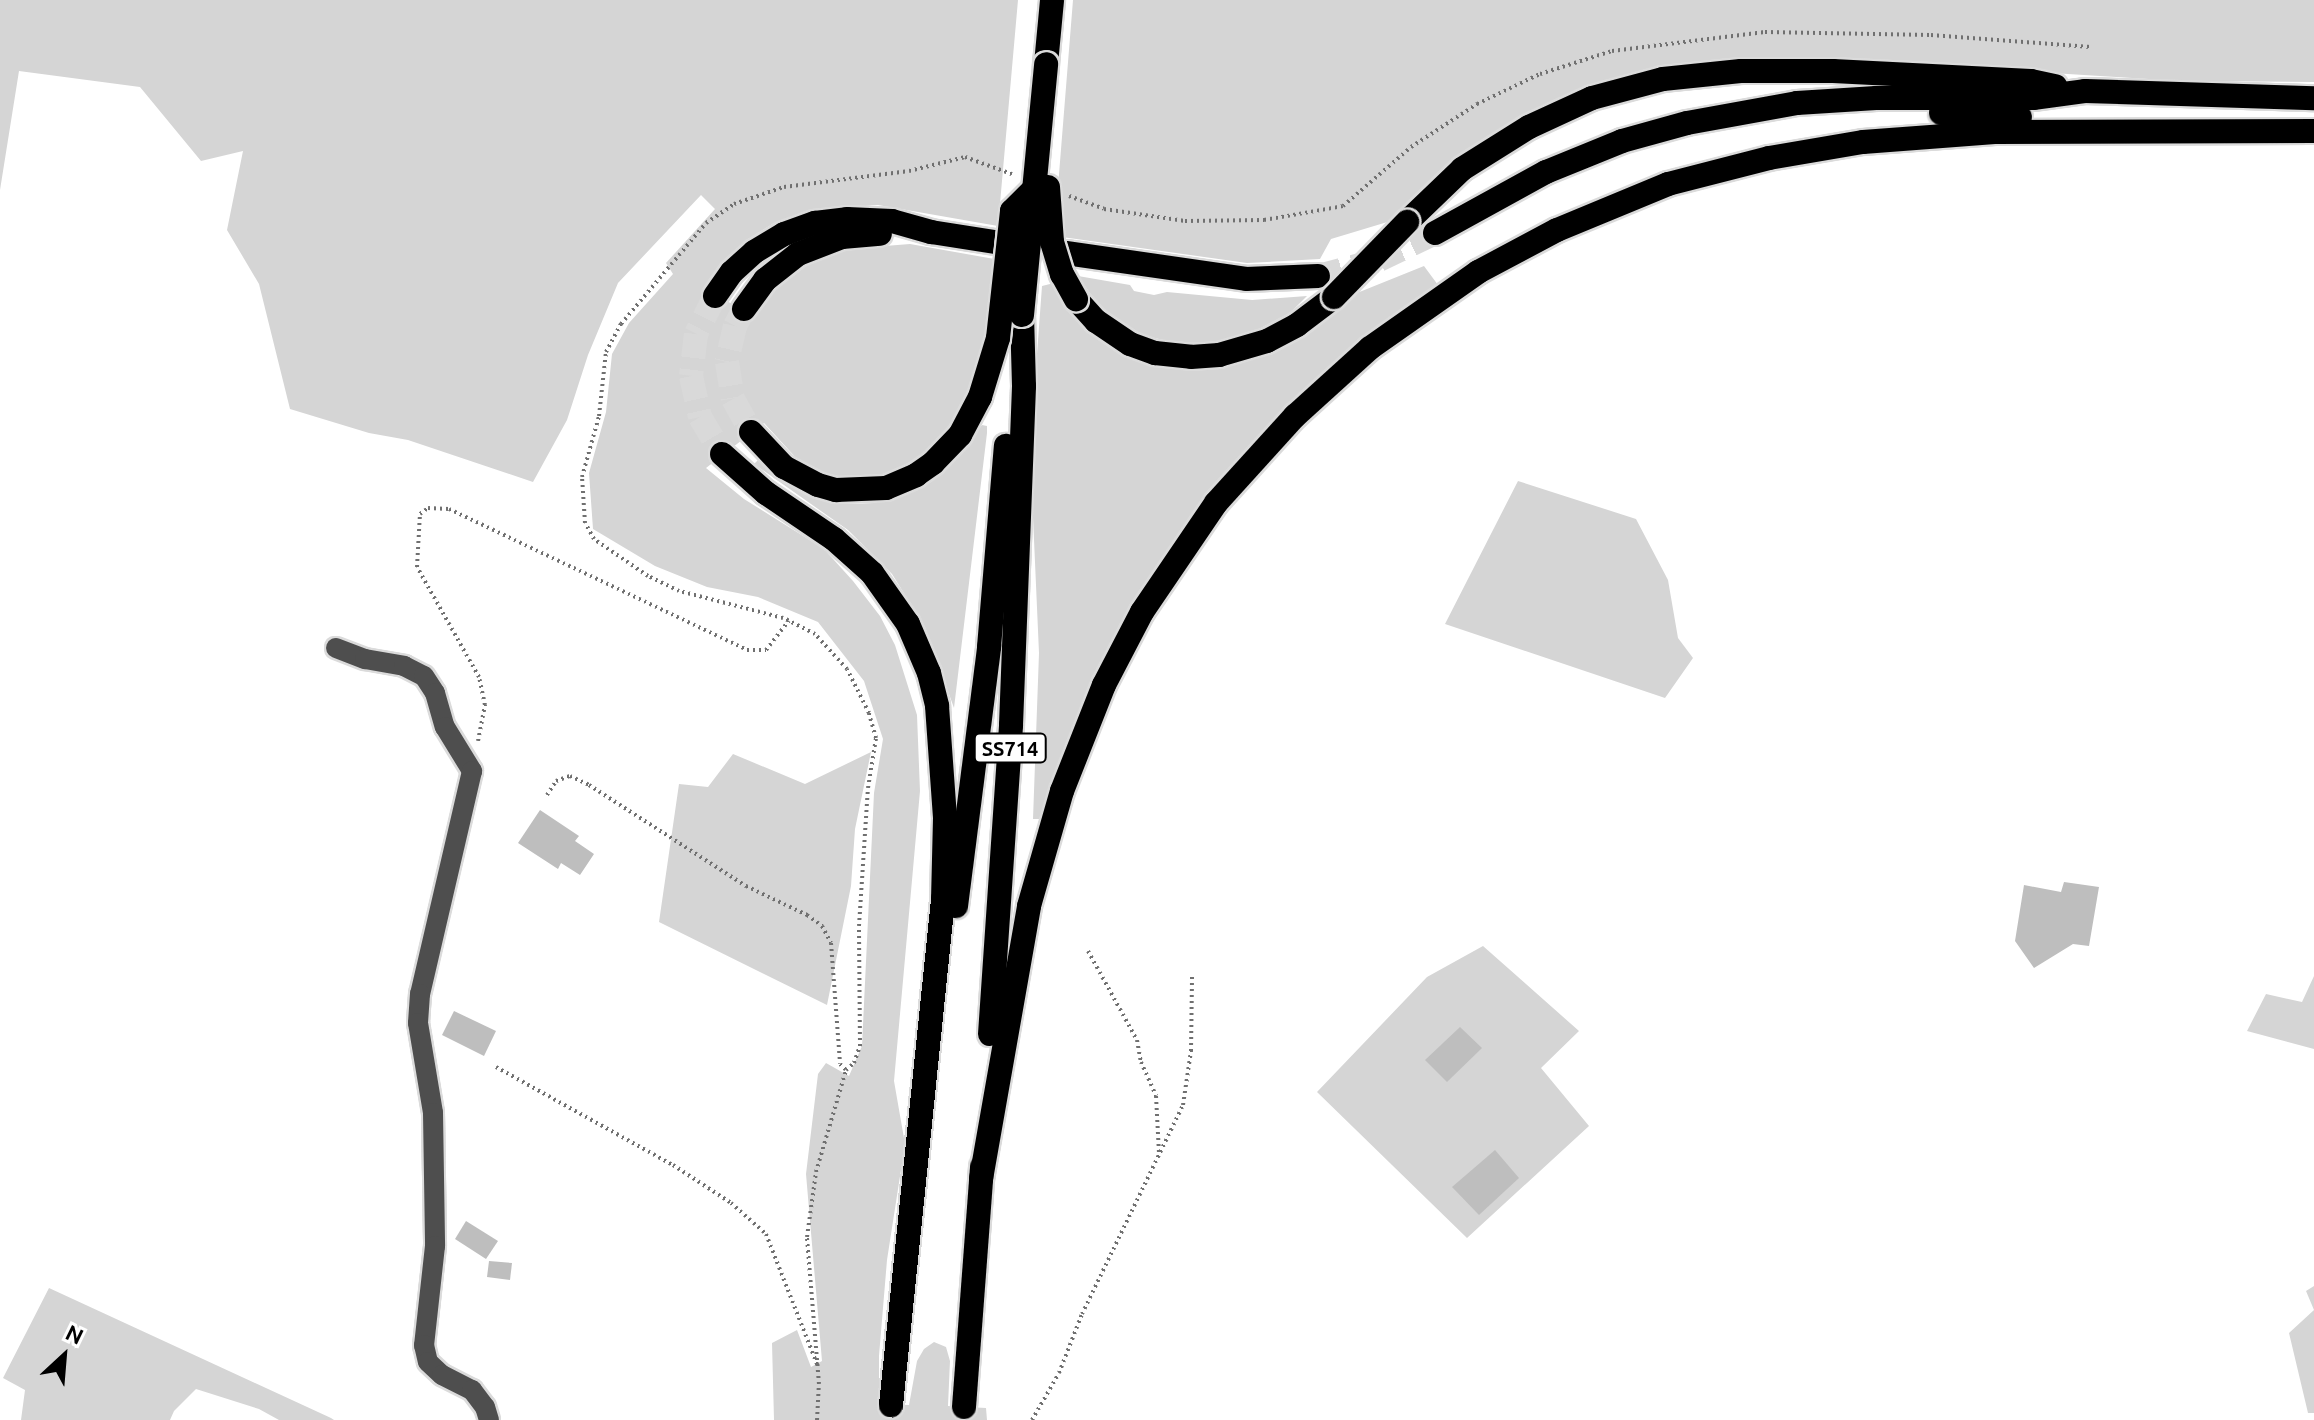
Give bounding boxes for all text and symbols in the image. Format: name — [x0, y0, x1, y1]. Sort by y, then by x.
road number: SS714 — [972, 732, 1048, 764]
north arrow — [24, 1316, 104, 1396]
text: N — [62, 1319, 88, 1349]

